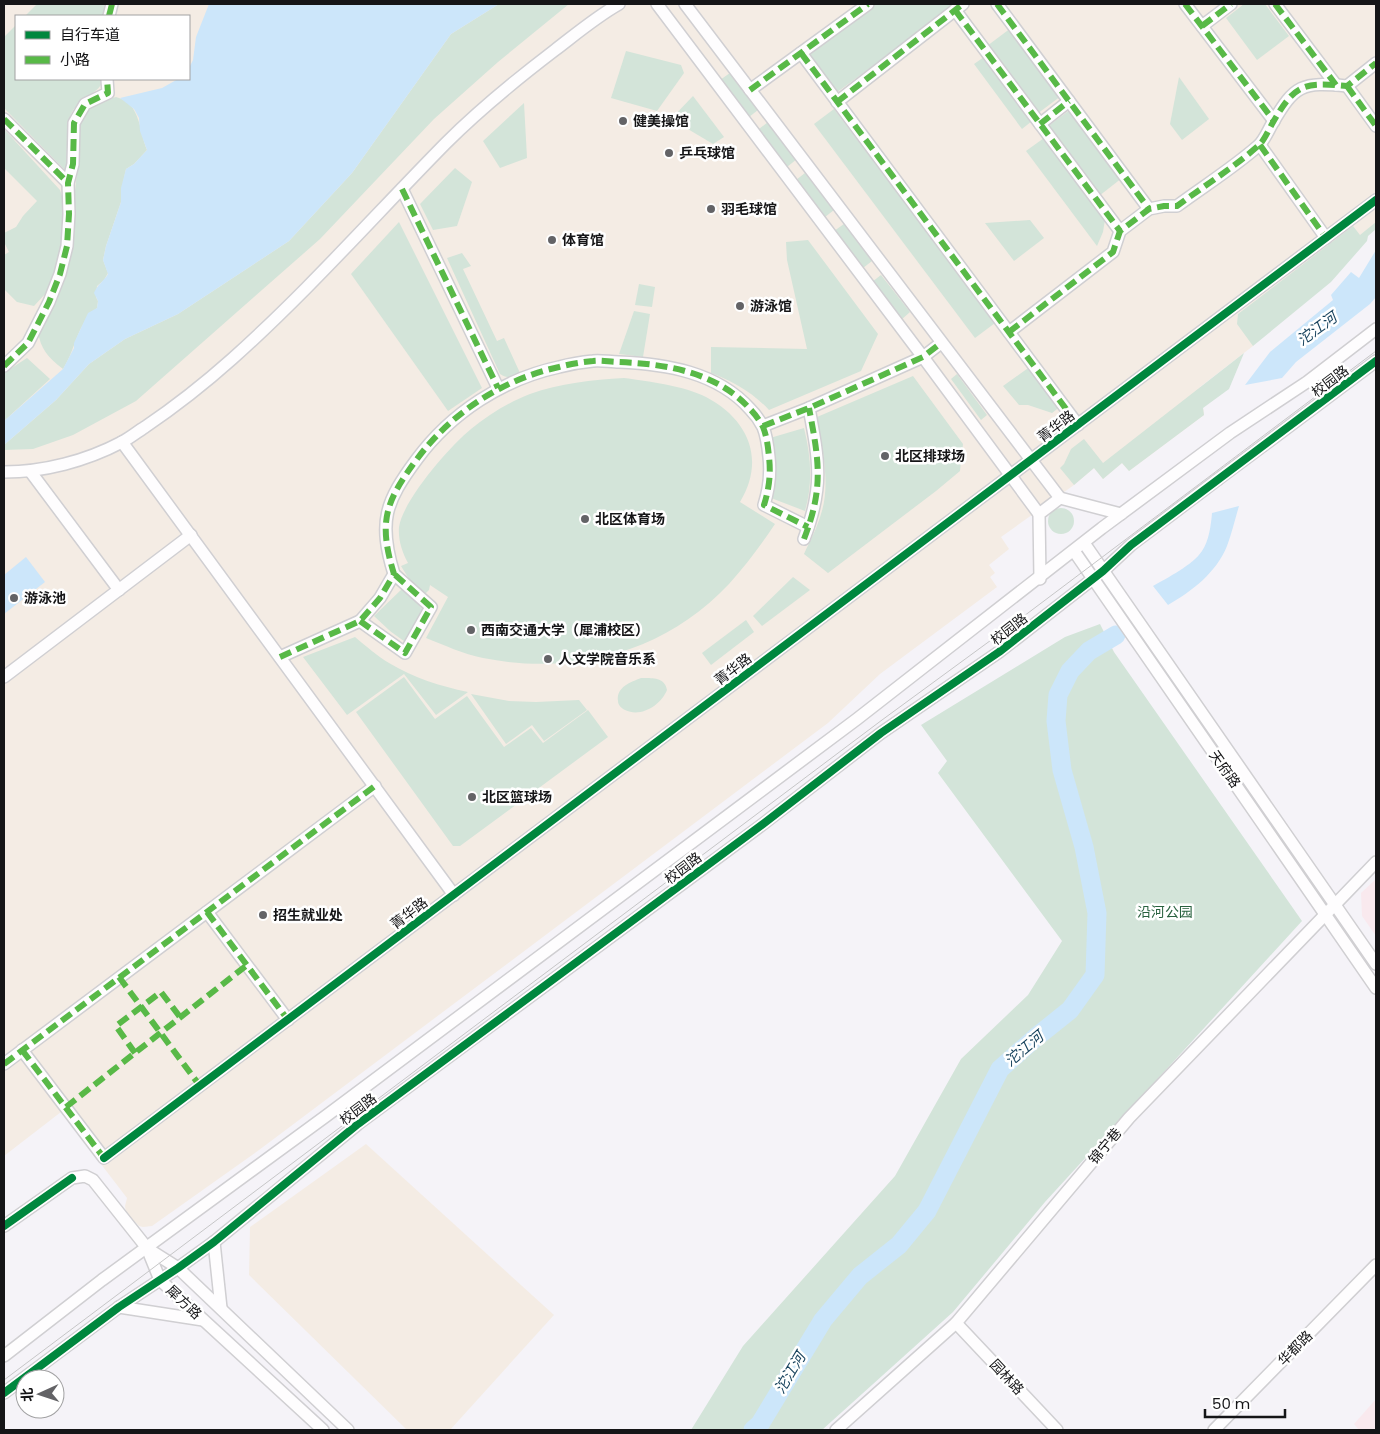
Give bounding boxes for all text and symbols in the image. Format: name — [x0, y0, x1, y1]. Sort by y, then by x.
legend — [15, 15, 190, 80]
text: 自行车道 — [60, 24, 120, 45]
text: 小路 — [60, 49, 90, 70]
place label: 健美操馆 — [633, 111, 689, 131]
marker: 健美操馆 — [617, 115, 629, 127]
place label: 乒乓球馆 — [679, 143, 735, 163]
marker: 乒乓球馆 — [663, 147, 675, 159]
place label: 羽毛球馆 — [721, 199, 777, 219]
marker: 羽毛球馆 — [705, 203, 717, 215]
place label: 体育馆 — [562, 230, 604, 250]
marker: 体育馆 — [546, 234, 558, 246]
place label: 游泳馆 — [750, 296, 792, 316]
marker: 游泳馆 — [734, 300, 746, 312]
water label: 沱江河 — [1292, 305, 1344, 350]
street label: 校园路 — [1307, 360, 1353, 402]
street label: 菁华路 — [1033, 405, 1079, 447]
place label: 北区排球场 — [895, 446, 965, 466]
marker: 北区排球场 — [879, 450, 891, 462]
place label: 北区体育场 — [595, 509, 665, 529]
marker: 北区体育场 — [579, 513, 591, 525]
place label: 游泳池 — [24, 588, 66, 608]
marker: 游泳池 — [8, 592, 20, 604]
street label: 校园路 — [986, 608, 1032, 650]
place label: 西南交通大学（犀浦校区） — [481, 620, 649, 640]
marker: 西南交通大学（犀浦校区） — [465, 624, 477, 636]
street label: 菁华路 — [710, 648, 756, 690]
place label: 人文学院音乐系 — [558, 649, 656, 669]
marker: 人文学院音乐系 — [542, 653, 554, 665]
street label: 天府路 — [1205, 746, 1245, 792]
place label: 北区篮球场 — [482, 787, 552, 807]
marker: 北区篮球场 — [466, 791, 478, 803]
street label: 校园路 — [660, 847, 706, 889]
street label: 菁华路 — [386, 892, 432, 934]
park label: 沿河公园 — [1137, 902, 1193, 922]
place label: 招生就业处 — [273, 905, 343, 925]
marker: 招生就业处 — [257, 909, 269, 921]
water label: 沱江河 — [1000, 1024, 1050, 1071]
street label: 校园路 — [335, 1088, 381, 1130]
street label: 锦宁巷 — [1084, 1123, 1126, 1169]
street label: 犀方路 — [162, 1280, 206, 1324]
street label: 华都路 — [1273, 1326, 1317, 1370]
water label: 沱江河 — [769, 1345, 812, 1397]
street label: 园林路 — [985, 1355, 1029, 1399]
north arrow — [15, 1369, 65, 1419]
scale bar — [1205, 1386, 1285, 1418]
text: 北 — [17, 1387, 37, 1402]
text: 50 m — [1212, 1393, 1250, 1414]

